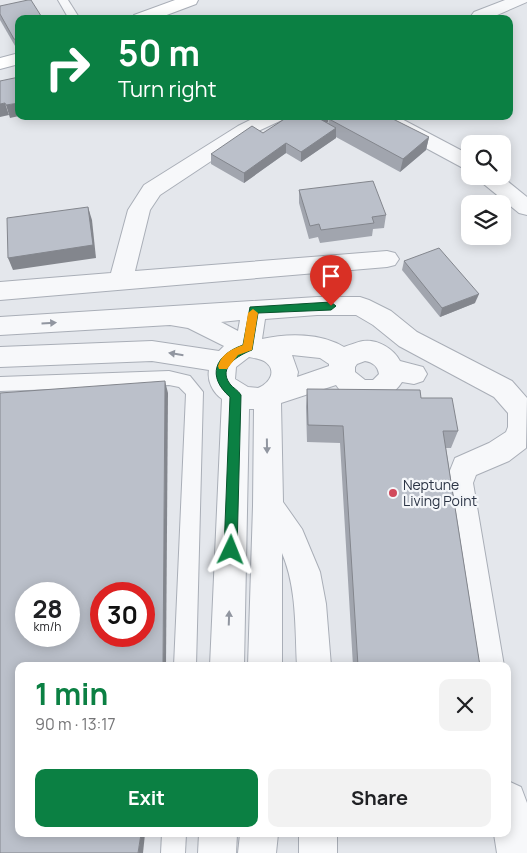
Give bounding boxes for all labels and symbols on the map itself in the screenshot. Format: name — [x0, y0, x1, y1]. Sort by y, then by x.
pin — [310, 255, 352, 306]
one-way arrow — [41, 319, 57, 327]
one-way arrow — [168, 350, 184, 358]
one-way arrow — [263, 438, 271, 454]
place label: Neptune Living Point — [403, 475, 477, 510]
marker: Neptune Living Point — [387, 487, 399, 499]
position arrow — [204, 523, 256, 575]
speed limit sign: 30 — [90, 582, 155, 647]
one-way arrow — [225, 609, 233, 625]

